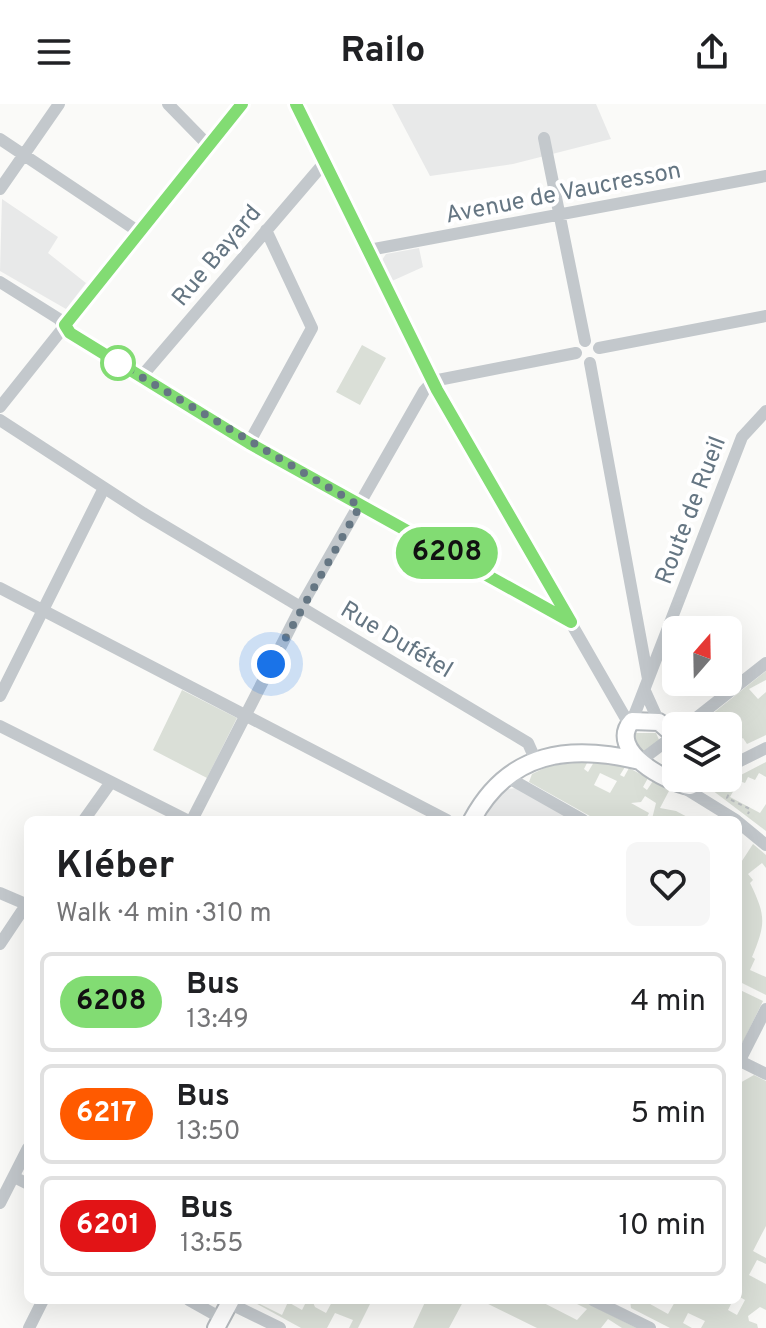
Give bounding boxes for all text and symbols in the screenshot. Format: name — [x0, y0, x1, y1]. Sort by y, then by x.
text: Railo — [340, 29, 426, 75]
icon: menu — [32, 30, 76, 74]
icon: share — [690, 30, 734, 74]
street label: Avenue de Vaucresson — [443, 156, 684, 232]
street label: Rue Bayard — [166, 199, 269, 313]
unlabelled marker — [101, 346, 135, 380]
street label: Route de Rueil — [650, 433, 734, 589]
line badge: 6208 — [391, 527, 503, 579]
text: 6208 — [412, 535, 482, 571]
street label: Rue Dufétel — [334, 595, 458, 686]
north arrow — [662, 616, 742, 696]
map controls — [662, 616, 742, 792]
your location — [251, 644, 291, 684]
button: layers — [662, 712, 742, 792]
button: heart — [626, 842, 710, 926]
text: Kléber — [56, 843, 174, 892]
text: Walk · 4 min · 310 m — [56, 898, 272, 931]
text: Bus — [186, 967, 240, 1004]
text: 6208 — [76, 984, 146, 1020]
text: 4 min — [630, 984, 706, 1021]
text: 13:49 — [186, 1004, 249, 1037]
text: Bus — [177, 1079, 230, 1116]
text: 6217 — [76, 1096, 137, 1132]
text: 5 min — [630, 1096, 706, 1133]
text: 13:50 — [177, 1116, 241, 1149]
text: Bus — [180, 1191, 233, 1228]
text: 6201 — [76, 1208, 140, 1244]
text: 10 min — [619, 1208, 706, 1245]
text: 13:55 — [180, 1228, 243, 1261]

